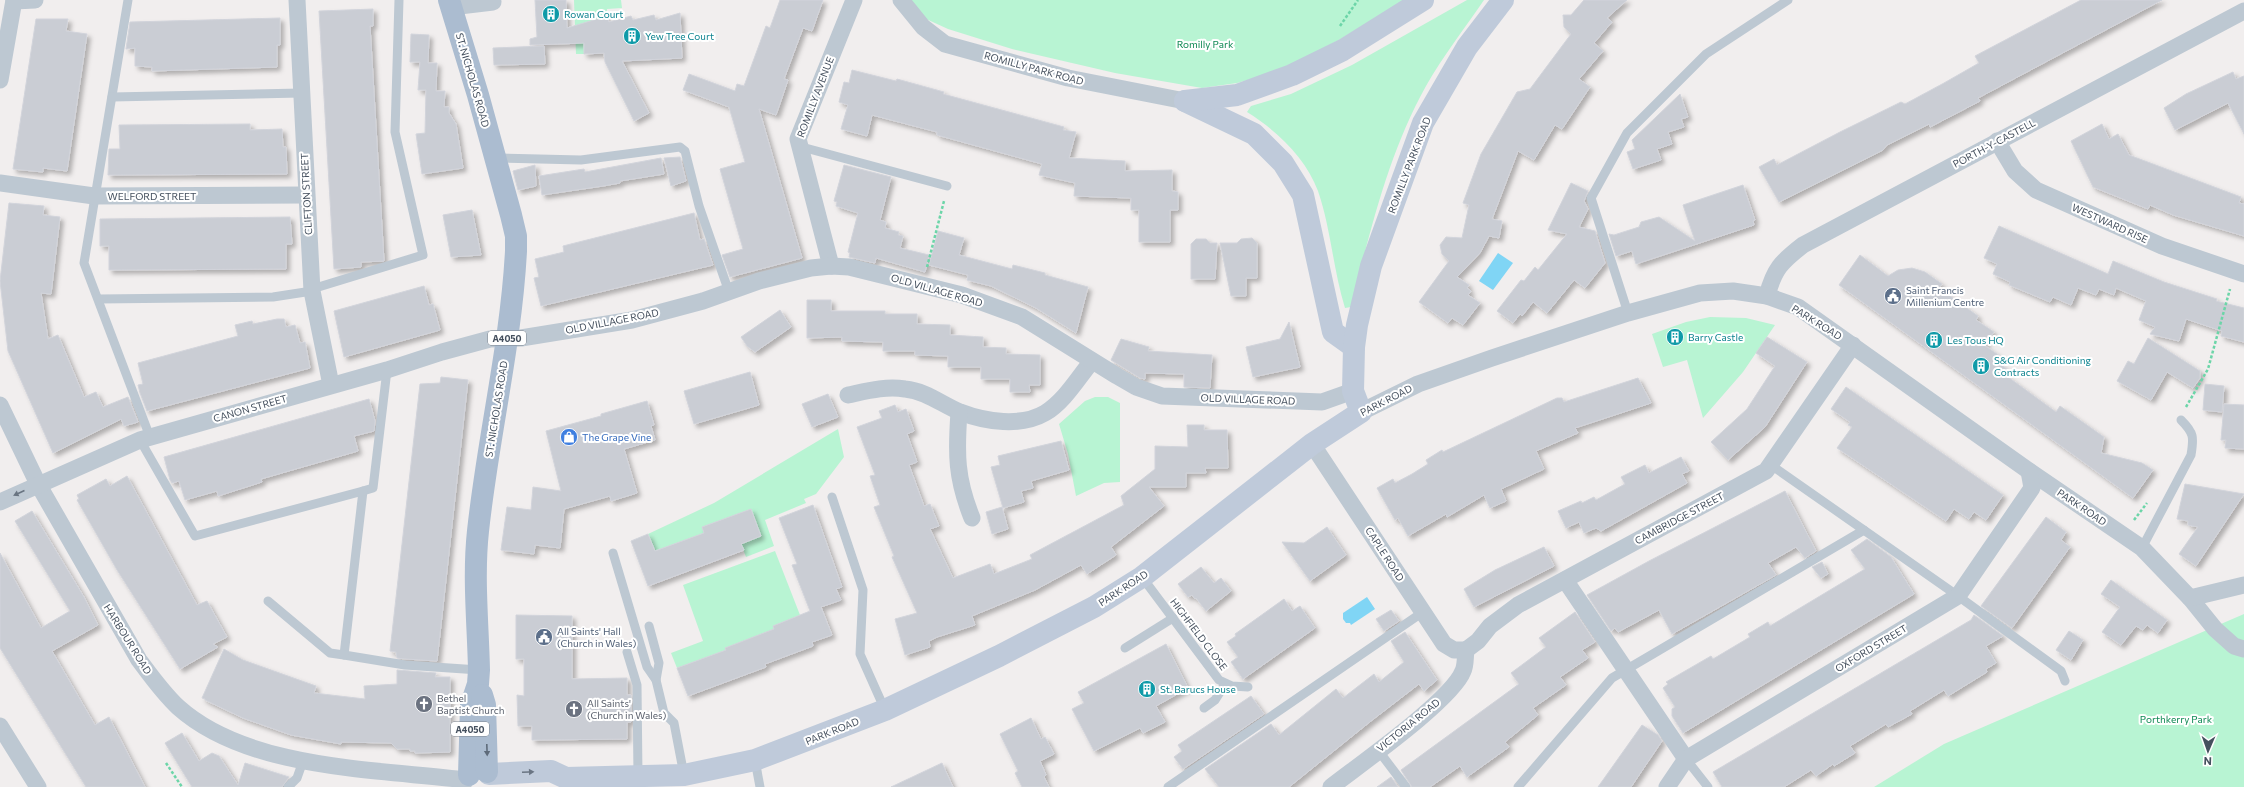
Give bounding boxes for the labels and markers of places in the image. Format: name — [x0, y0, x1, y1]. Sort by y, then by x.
building icon: Rowan Court — [541, 4, 561, 24]
place label: Rowan Court — [564, 8, 623, 20]
building icon: Yew Tree Court — [622, 26, 642, 46]
place label: Yew Tree Court — [645, 30, 714, 42]
place label: Saint Francis Millenium Centre — [1906, 284, 1984, 308]
public building icon: Saint Francis Millenium Centre — [1883, 286, 1903, 306]
building icon: Barry Castle — [1665, 327, 1685, 347]
building icon: Les Tous HQ — [1924, 330, 1944, 350]
place label: Barry Castle — [1688, 331, 1743, 343]
place label: Les Tous HQ — [1947, 334, 2004, 346]
place label: S&G Air Conditioning Contracts — [1994, 354, 2091, 378]
building icon: S&G Air Conditioning Contracts — [1971, 356, 1991, 376]
shop icon: The Grape Vine — [559, 427, 579, 447]
place label: The Grape Vine — [582, 431, 651, 443]
place label: All Saints' Hall (Church in Wales) — [557, 625, 636, 649]
public building icon: All Saints' Hall (Church in Wales) — [534, 627, 554, 647]
building icon: St. Barucs House — [1137, 679, 1157, 699]
place label: St. Barucs House — [1160, 683, 1236, 695]
place label: Bethel Baptist Church — [437, 692, 504, 716]
church icon: Bethel Baptist Church — [414, 694, 434, 714]
place label: All Saints' (Church in Wales) — [587, 697, 666, 721]
church icon: All Saints' (Church in Wales) — [564, 699, 584, 719]

